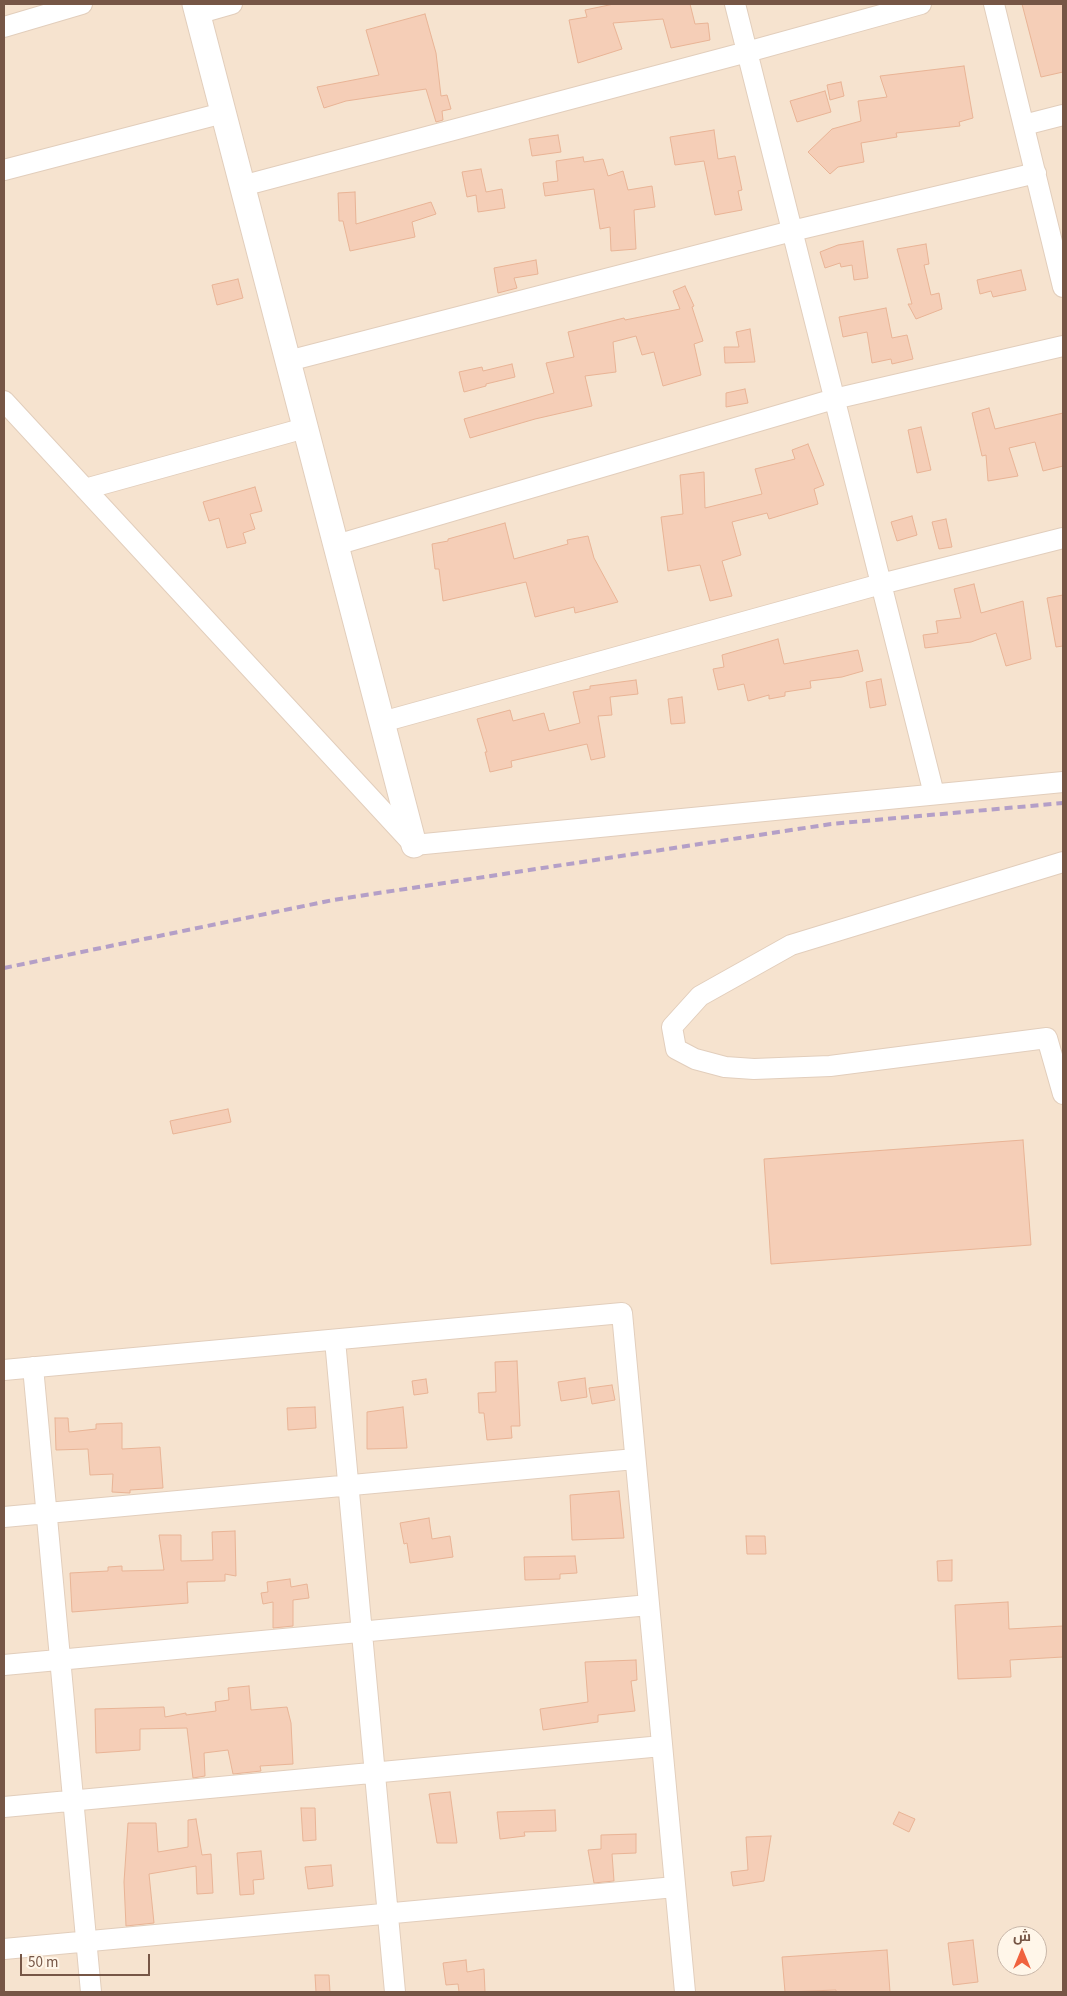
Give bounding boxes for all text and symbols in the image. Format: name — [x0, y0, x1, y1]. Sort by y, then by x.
north arrow — [997, 1926, 1047, 1976]
text: ش — [1013, 1927, 1031, 1947]
scale bar — [22, 1944, 152, 1976]
text: 50 m — [28, 1952, 58, 1973]

